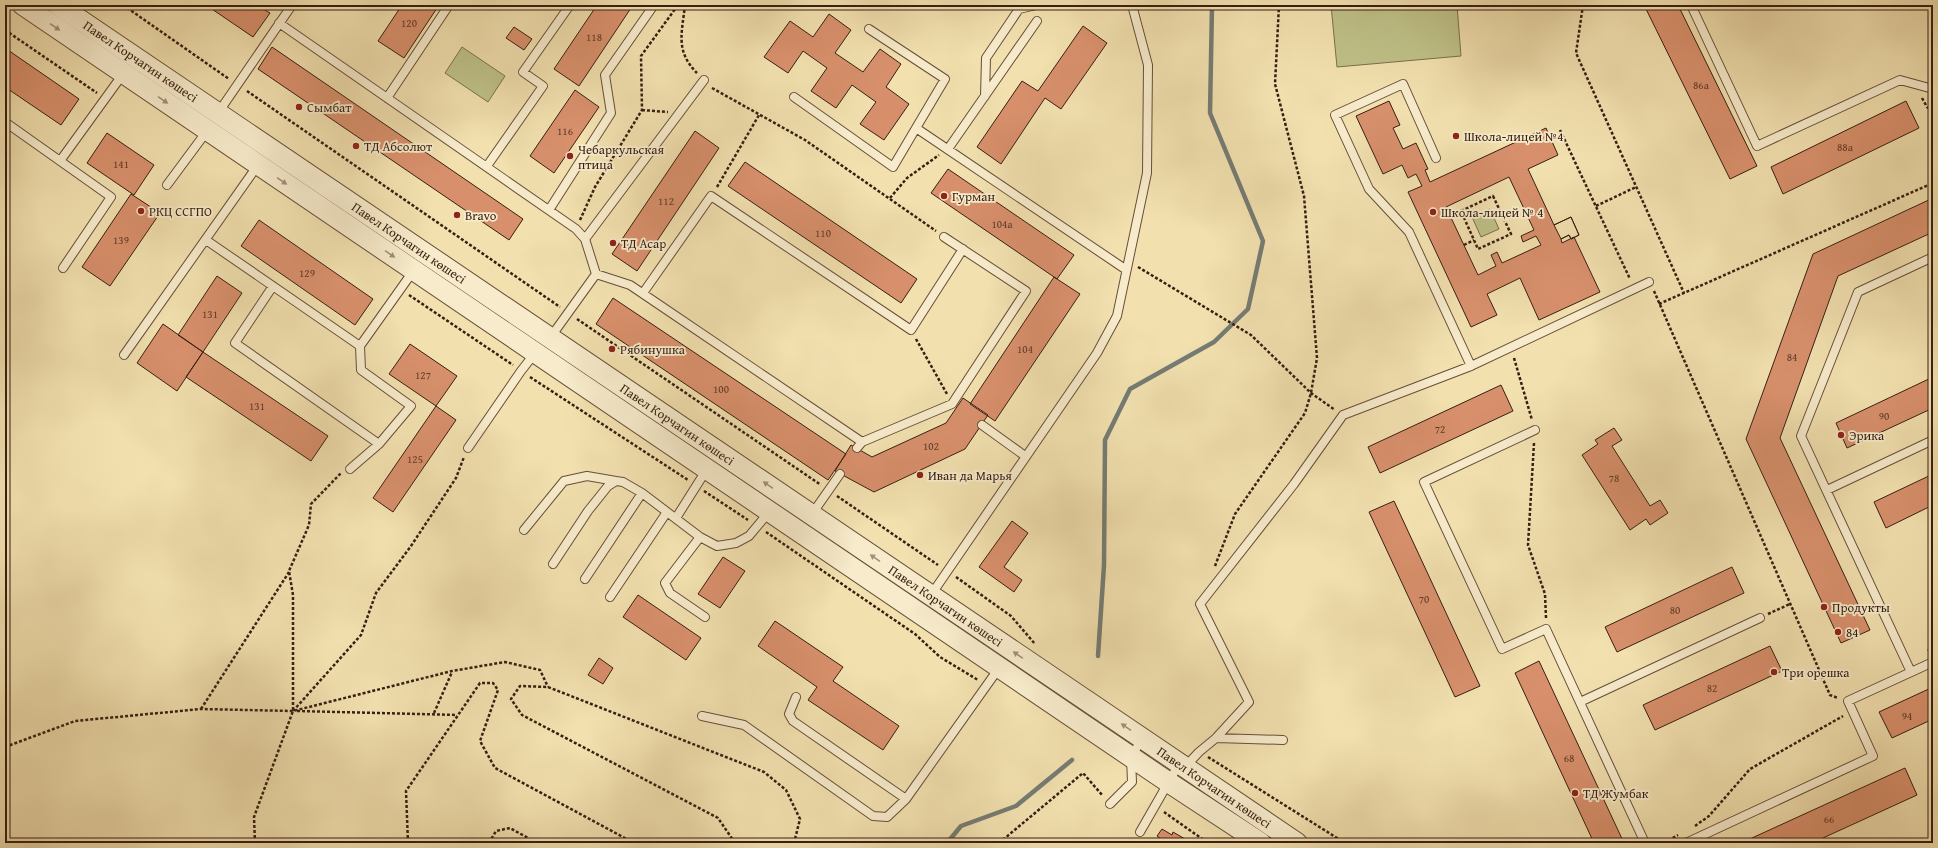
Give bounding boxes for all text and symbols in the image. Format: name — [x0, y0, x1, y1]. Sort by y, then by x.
house number: 120 — [401, 15, 417, 31]
street label: Павел Корчагин көшесі — [80, 16, 202, 107]
one-way arrow — [50, 23, 61, 31]
house number: 118 — [586, 29, 602, 45]
house number: 86а — [1693, 77, 1710, 93]
one-way arrow — [158, 96, 168, 104]
place label: Сымбат — [307, 98, 352, 117]
marker: Сымбат — [294, 102, 304, 112]
house number: 116 — [557, 123, 573, 139]
place label: Школа-лицей №4 — [1464, 127, 1564, 146]
marker: Школа-лицей №4 — [1451, 131, 1461, 141]
place label: ТД Абсолют — [364, 137, 433, 156]
house number: 88а — [1837, 139, 1854, 155]
place label: Чебаркульская птица — [578, 140, 664, 174]
marker: ТД Абсолют — [351, 141, 361, 151]
marker: Чебаркульская птица — [565, 151, 575, 161]
house number: 141 — [113, 156, 129, 172]
one-way arrow — [277, 177, 287, 185]
place label: Гурман — [952, 187, 995, 206]
marker: Гурман — [939, 191, 949, 201]
house number: 112 — [658, 193, 674, 209]
street label: Павел Корчагин көшесі — [348, 197, 470, 289]
place label: РКЦ ССГПО — [149, 202, 212, 221]
place label: Школа-лицей № 4 — [1441, 203, 1544, 222]
marker: РКЦ ССГПО — [136, 206, 146, 216]
place label: Bravo — [465, 206, 497, 225]
marker: Школа-лицей № 4 — [1428, 207, 1438, 217]
marker: Bravo — [452, 210, 462, 220]
house number: 104а — [991, 216, 1013, 232]
house number: 110 — [815, 225, 831, 241]
house number: 139 — [113, 232, 129, 248]
place label: ТД Асар — [621, 234, 666, 253]
marker: ТД Асар — [608, 238, 618, 248]
one-way arrow — [385, 250, 395, 258]
house number: 129 — [299, 265, 315, 281]
house number: 131 — [202, 306, 218, 322]
place label: Рябинушка — [620, 340, 686, 359]
house number: 104 — [1017, 341, 1033, 357]
marker: Рябинушка — [607, 344, 617, 354]
house number: 84 — [1787, 349, 1797, 365]
house number: 127 — [415, 367, 431, 383]
street label: Павел Корчагин көшесі — [616, 379, 739, 470]
house number: 100 — [713, 381, 729, 397]
house number: 131 — [249, 398, 265, 414]
house number: 90 — [1879, 408, 1889, 424]
house number: 72 — [1435, 421, 1445, 437]
place label: Эрика — [1849, 426, 1885, 445]
marker: Эрика — [1836, 430, 1846, 440]
house number: 102 — [923, 438, 939, 454]
house number: 125 — [407, 451, 423, 467]
place label: Иван да Марья — [928, 466, 1012, 485]
marker: Иван да Марья — [915, 470, 925, 480]
house number: 78 — [1609, 470, 1619, 486]
one-way arrow — [763, 481, 773, 489]
one-way arrow — [870, 554, 881, 562]
street label: Павел Корчагин көшесі — [885, 560, 1007, 652]
house number: 70 — [1419, 591, 1429, 607]
place label: Продукты — [1832, 598, 1890, 617]
house number: 80 — [1670, 602, 1680, 618]
marker: Продукты — [1819, 602, 1829, 612]
place label: 84 — [1846, 623, 1859, 642]
marker: 84 — [1833, 627, 1843, 637]
one-way arrow — [1012, 651, 1024, 658]
place label: Три орешка — [1782, 663, 1850, 682]
marker: Три орешка — [1769, 667, 1779, 677]
house number: 82 — [1707, 680, 1717, 696]
house number: 94 — [1902, 708, 1912, 724]
one-way arrow — [1120, 724, 1131, 731]
street label: Павел Корчагин көшесі — [1153, 742, 1275, 833]
house number: 68 — [1564, 750, 1574, 766]
place label: ТД Жумбак — [1583, 784, 1649, 803]
marker: ТД Жумбак — [1570, 788, 1580, 798]
house number: 66 — [1824, 811, 1834, 827]

